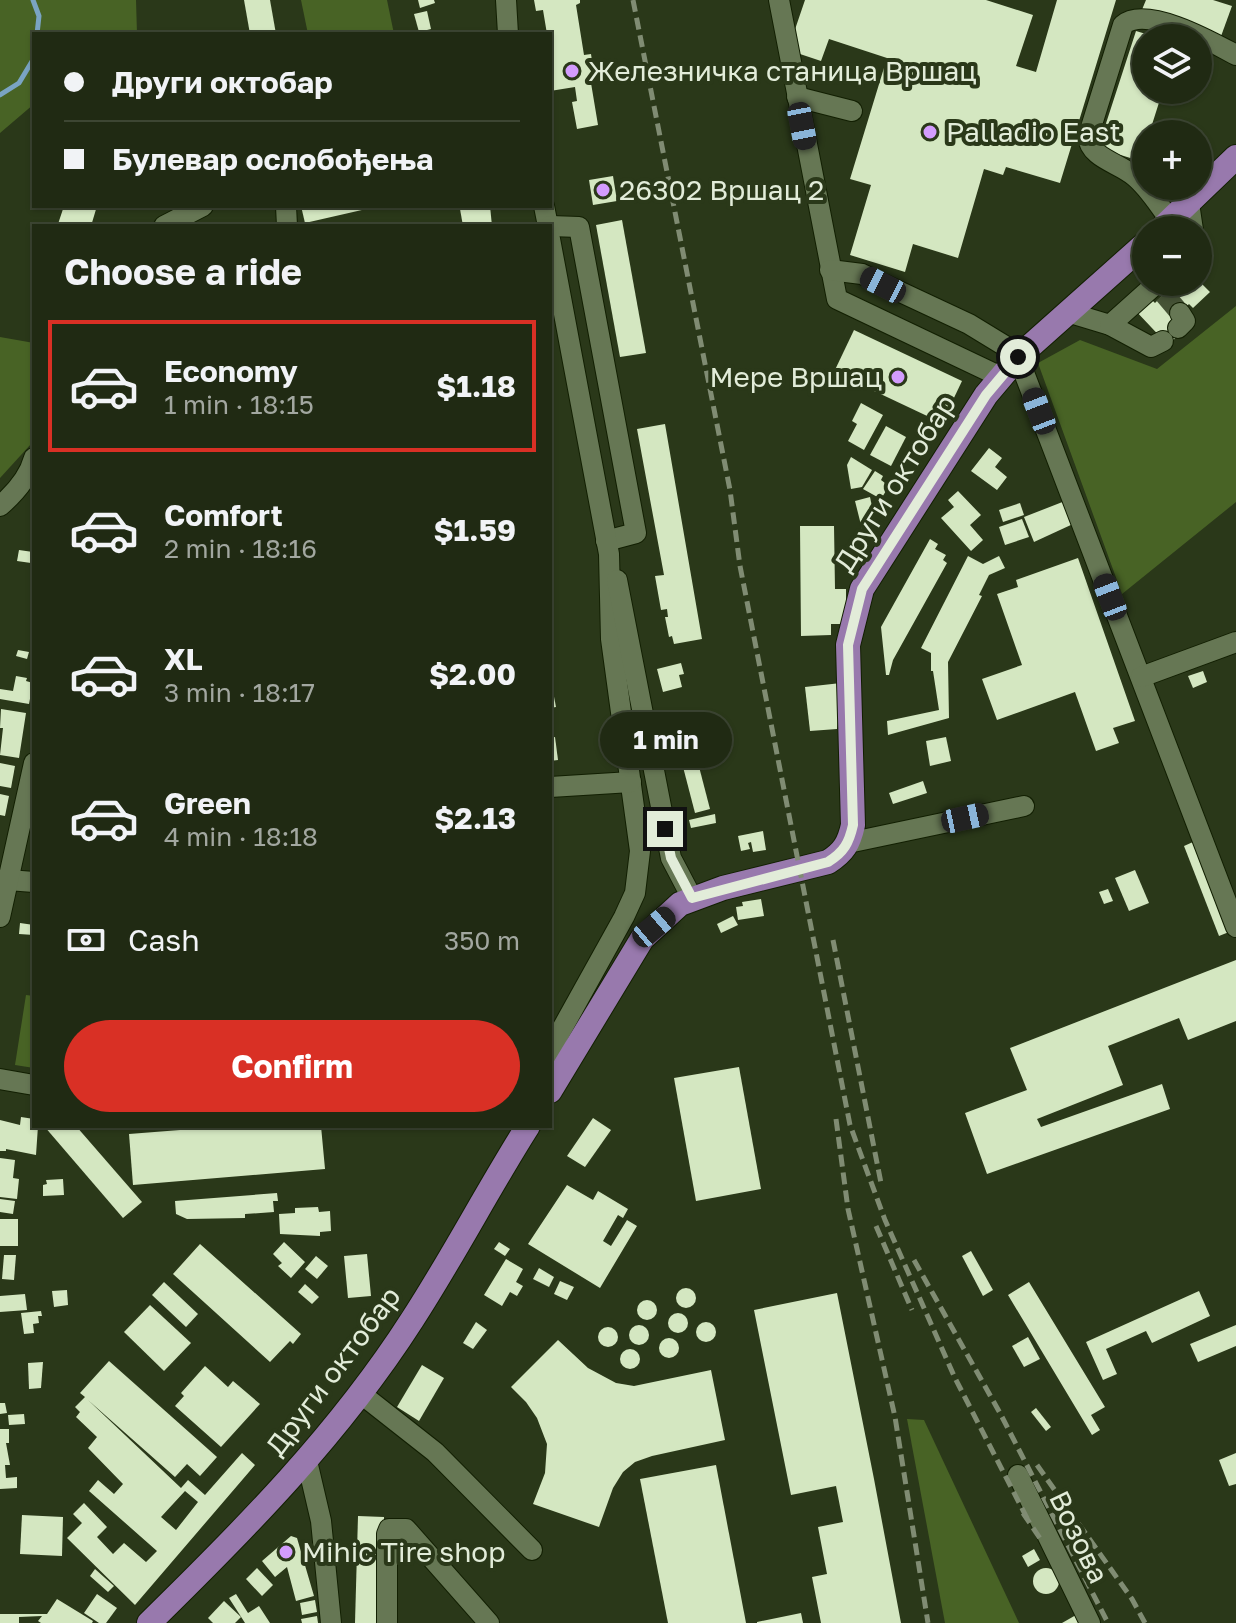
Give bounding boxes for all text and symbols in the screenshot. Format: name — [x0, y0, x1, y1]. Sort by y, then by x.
map controls — [1132, 24, 1212, 296]
button: layers — [1132, 24, 1212, 104]
place label: Железничка станица Вршац — [588, 54, 977, 87]
marker: Железничка станица Вршац — [563, 62, 581, 80]
text: Други октобар — [112, 64, 333, 100]
car — [786, 100, 818, 152]
place label: Palladio East — [946, 115, 1121, 148]
button: + — [1132, 120, 1212, 200]
marker: Palladio East — [921, 123, 939, 141]
text: Булевар ослобођења — [112, 141, 434, 177]
place label: 26302 Вршац 2 — [619, 173, 824, 206]
marker: 26302 Вршац 2 — [594, 181, 612, 199]
button: − — [1132, 216, 1212, 296]
text: Choose a ride — [64, 250, 302, 293]
car — [856, 263, 910, 307]
route start — [1000, 339, 1036, 375]
icon: car — [68, 350, 140, 422]
text: Economy — [164, 353, 298, 389]
place label: Мере Вршац — [709, 360, 882, 393]
text: $1.18 — [436, 368, 516, 404]
marker: Мере Вршац — [889, 368, 907, 386]
car — [1019, 384, 1059, 438]
street label: Други октобар — [827, 388, 962, 577]
text: 1 min · 18:15 — [164, 389, 314, 420]
icon: car — [68, 494, 140, 566]
text: Comfort — [164, 497, 283, 533]
text: $1.59 — [434, 512, 516, 548]
text: 2 min · 18:16 — [164, 533, 317, 564]
car — [1090, 570, 1130, 624]
icon: car — [68, 638, 140, 710]
text: XL — [164, 641, 203, 677]
text: $2.00 — [429, 656, 516, 692]
text: 3 min · 18:17 — [164, 677, 315, 708]
callout: 1 min — [599, 713, 731, 769]
text: 1 min — [633, 724, 699, 755]
icon: car — [68, 782, 140, 854]
text: Green — [164, 785, 251, 821]
text: $2.13 — [434, 800, 516, 836]
car — [939, 801, 991, 835]
route end — [647, 811, 683, 847]
text: 4 min · 18:18 — [164, 821, 318, 852]
car — [628, 902, 680, 952]
icon: cash — [64, 918, 108, 962]
text: Cash — [128, 922, 200, 958]
text: 350 m — [444, 925, 520, 956]
button: Confirm — [64, 1020, 520, 1112]
street label: Други октобар — [258, 1280, 407, 1462]
street label: Возова — [1043, 1485, 1116, 1588]
place label: Mihic Tire shop — [302, 1535, 505, 1568]
marker: Mihic Tire shop — [277, 1543, 295, 1561]

